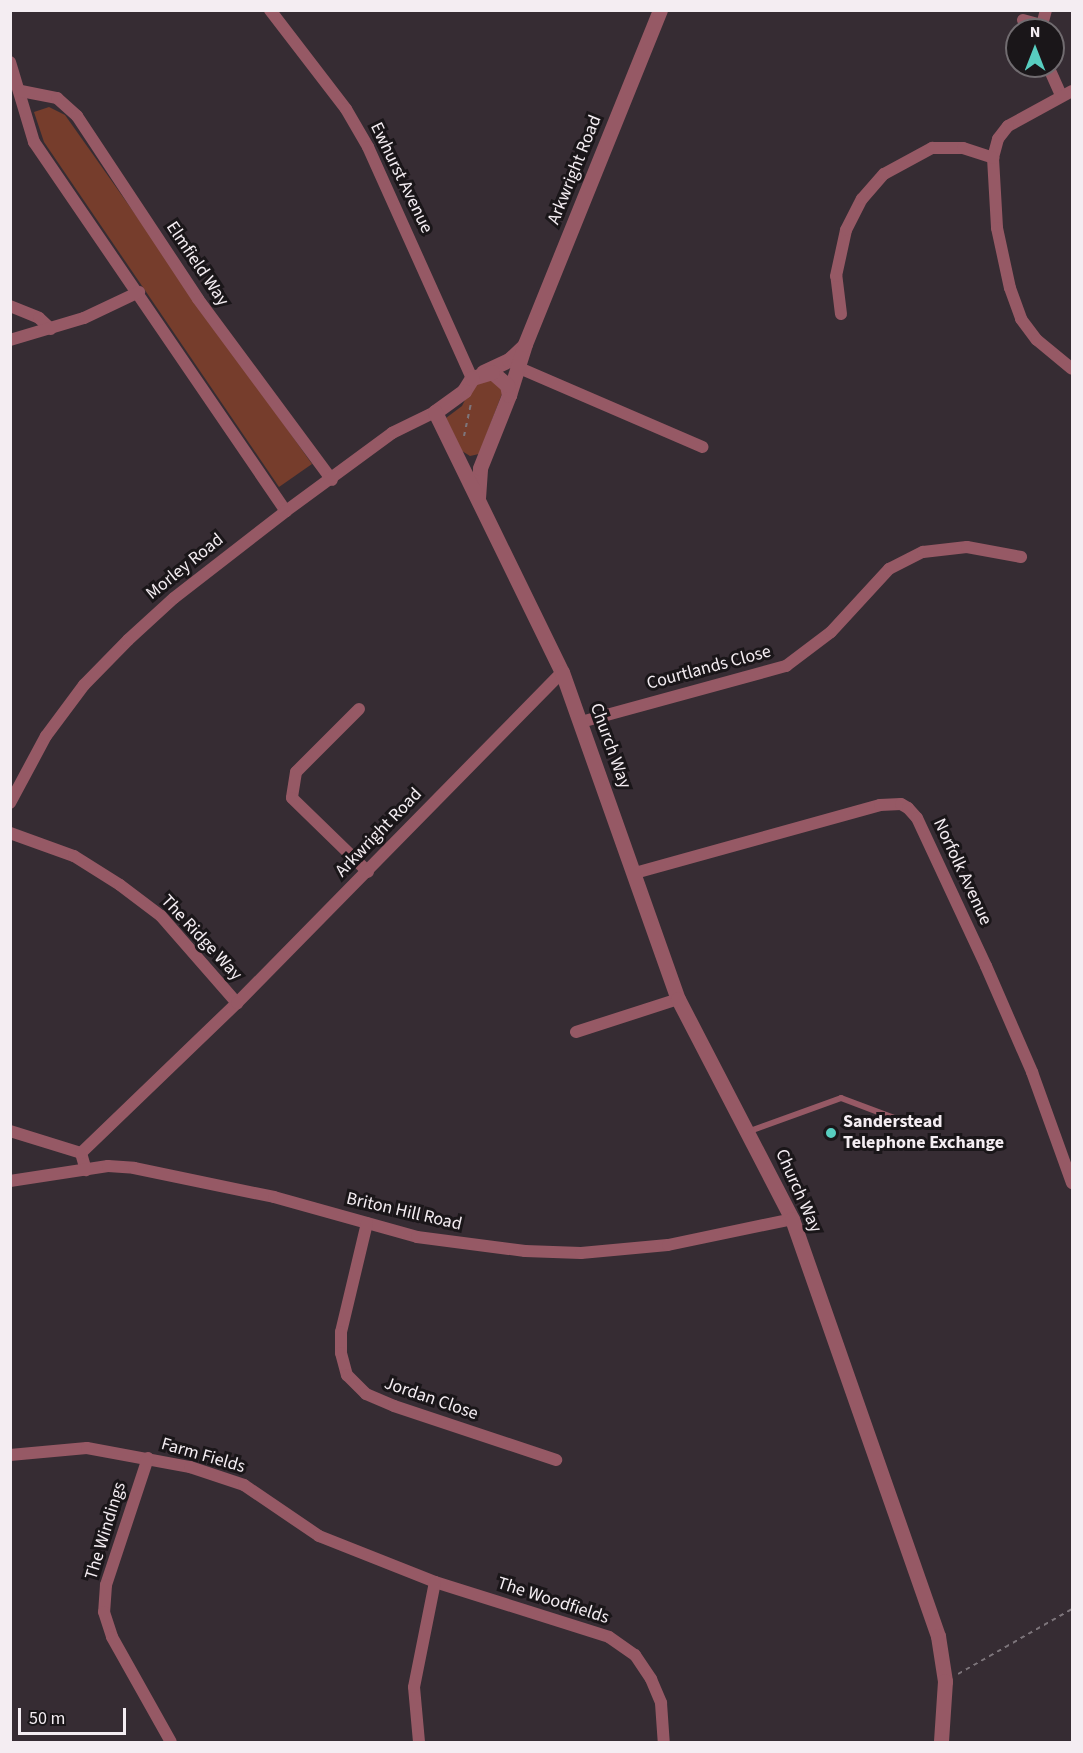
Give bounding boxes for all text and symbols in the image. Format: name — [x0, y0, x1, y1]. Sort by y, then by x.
north arrow — [1005, 18, 1065, 78]
text: N — [1030, 21, 1040, 43]
street label: Arkwright Road — [543, 112, 607, 228]
street label: Ewhurst Avenue — [365, 119, 437, 237]
street label: Elmfield Way — [161, 218, 233, 310]
street label: Morley Road — [142, 529, 228, 605]
street label: Courtlands Close — [644, 641, 774, 695]
street label: Church Way — [585, 701, 635, 791]
street label: Arkwright Road — [331, 784, 427, 882]
street label: Norfolk Avenue — [928, 815, 996, 929]
street label: The Ridge Way — [156, 891, 246, 985]
place label: Sanderstead Telephone Exchange — [843, 1112, 1004, 1154]
marker: Sanderstead Telephone Exchange — [824, 1126, 838, 1140]
street label: Church Way — [770, 1146, 826, 1236]
street label: Briton Hill Road — [344, 1188, 464, 1236]
street label: Jordan Close — [381, 1373, 481, 1425]
street label: Farm Fields — [158, 1434, 248, 1478]
street label: The Windings — [81, 1479, 131, 1583]
street label: The Woodfields — [494, 1573, 612, 1629]
scale bar — [21, 1696, 129, 1734]
text: 50 m — [29, 1706, 65, 1731]

